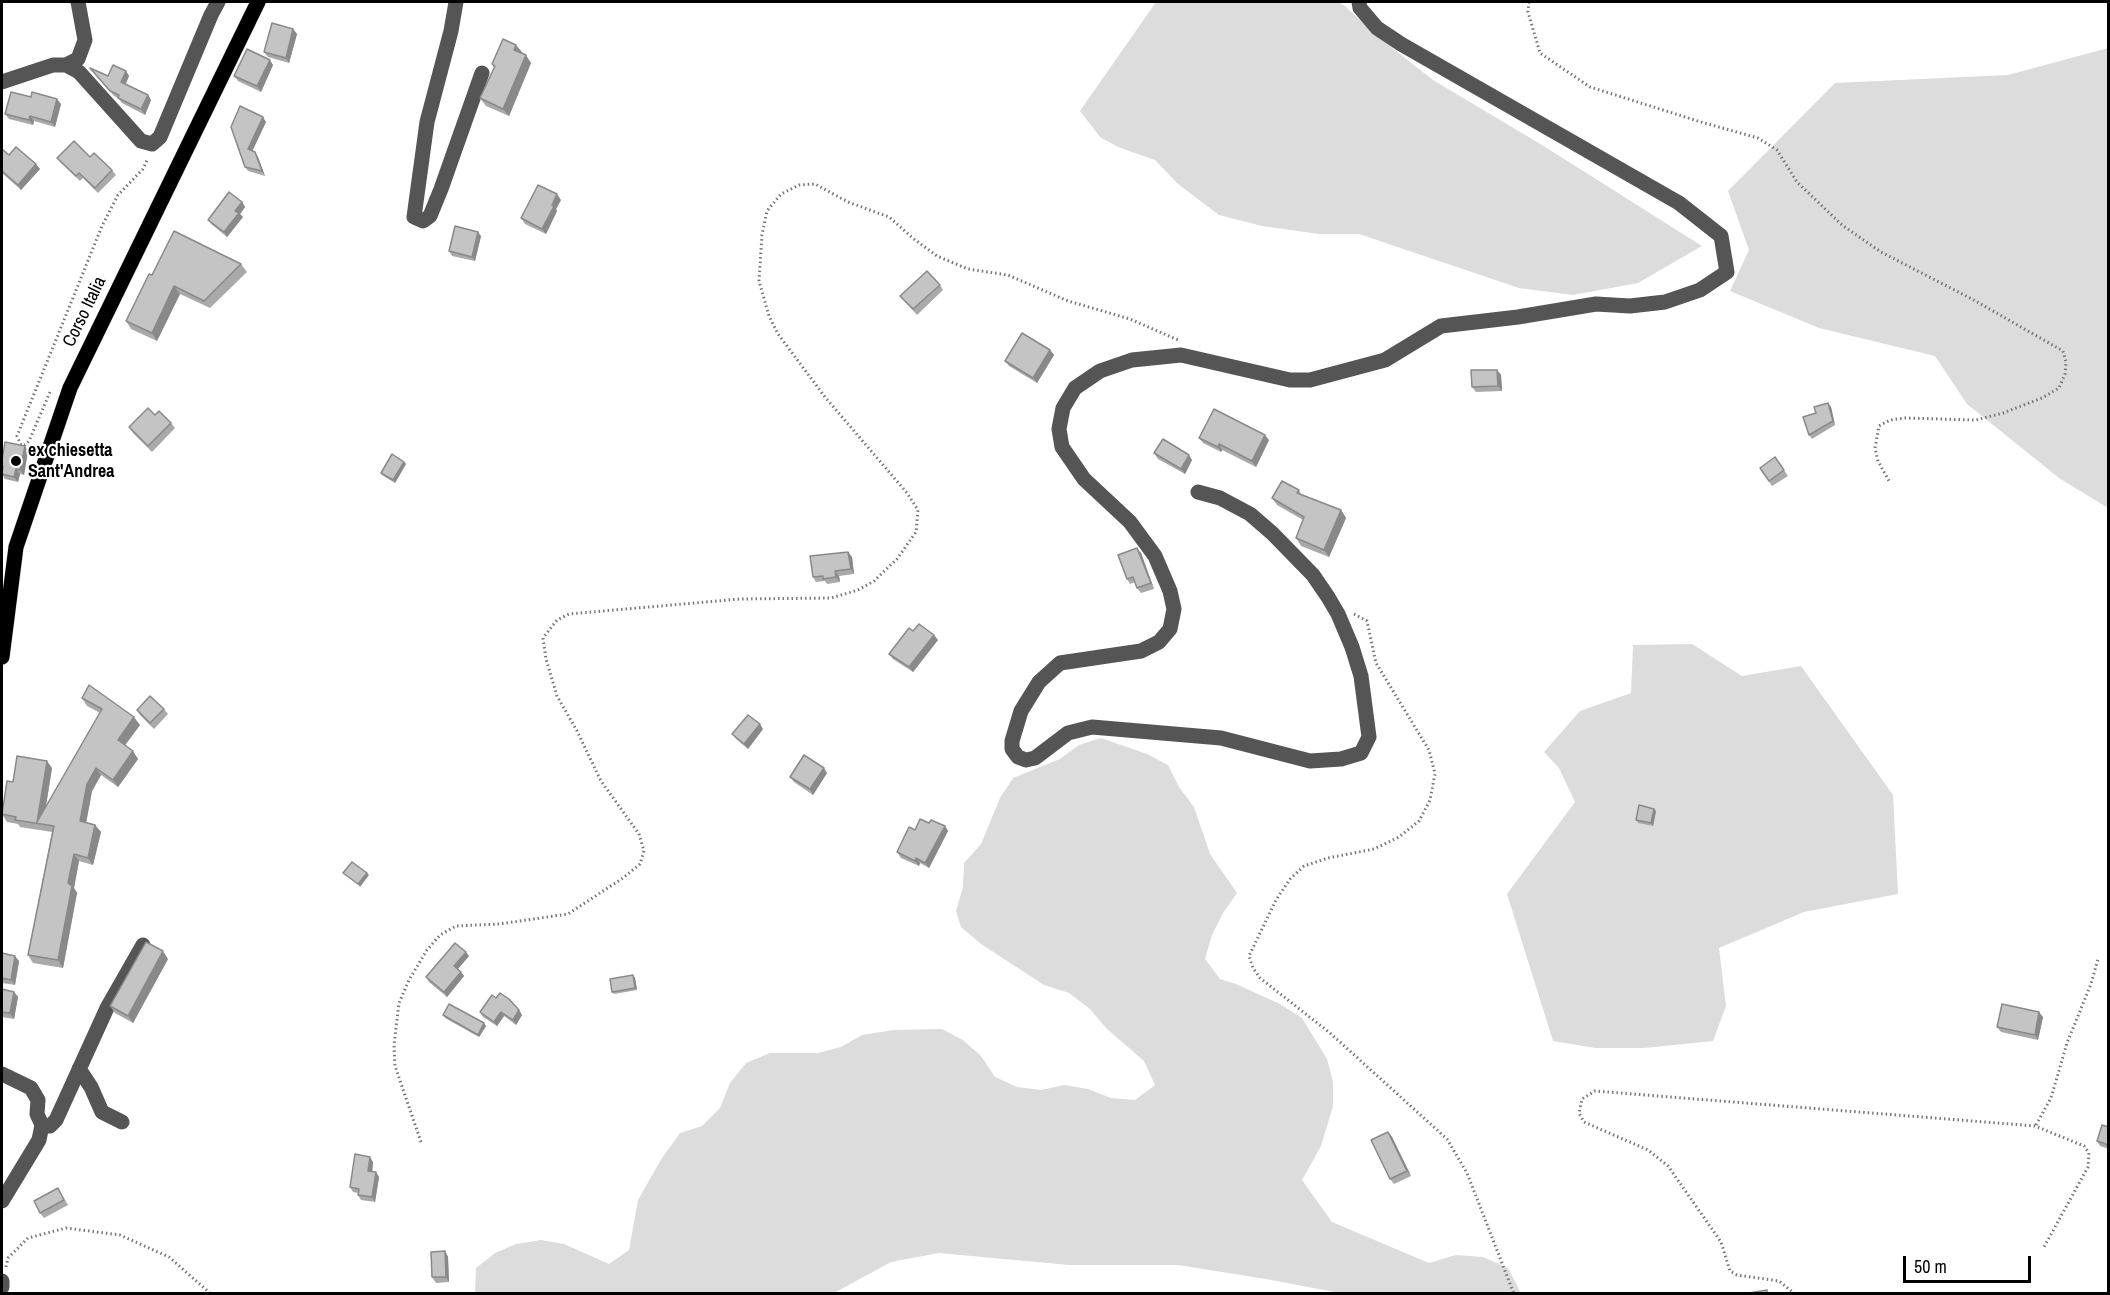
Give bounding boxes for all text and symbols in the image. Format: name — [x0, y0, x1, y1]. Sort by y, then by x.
street label: Corso Italia — [59, 273, 111, 351]
place label: ex chiesetta Sant'Andrea — [28, 440, 114, 482]
marker: ex chiesetta Sant'Andrea — [9, 454, 23, 468]
scale bar — [1906, 1244, 2034, 1282]
text: 50 m — [1914, 1254, 1947, 1279]

